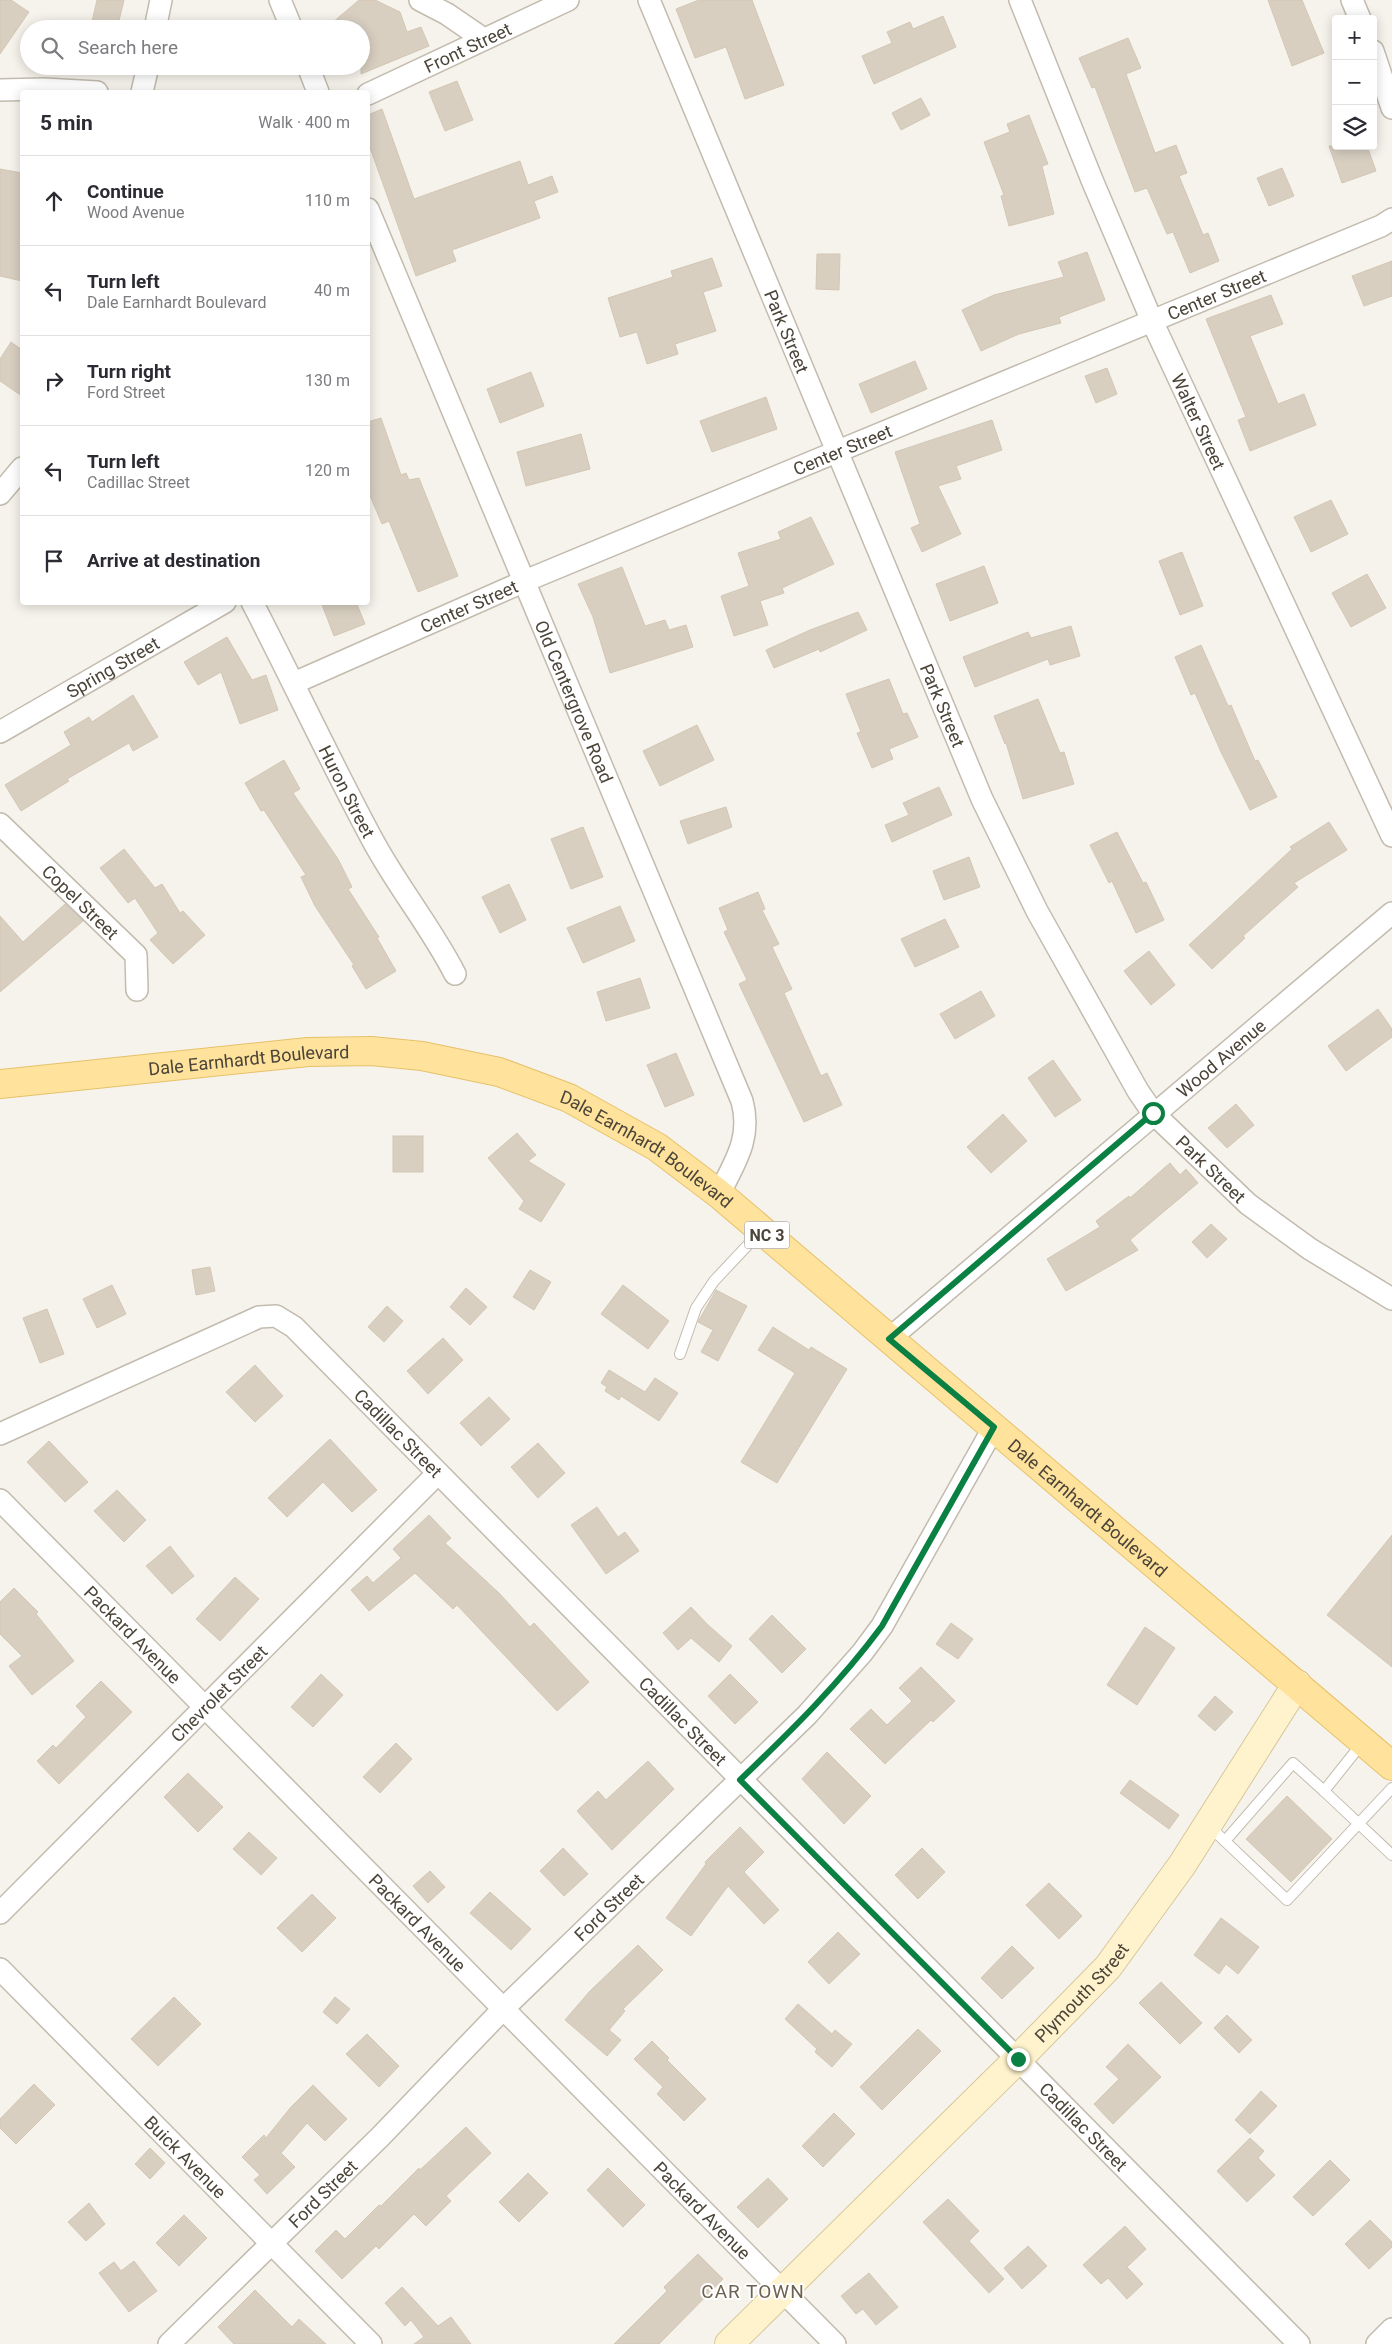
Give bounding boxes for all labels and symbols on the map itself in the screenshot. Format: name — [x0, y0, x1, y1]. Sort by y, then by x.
street label: Front Street — [421, 18, 515, 77]
street label: Center Street — [1164, 264, 1269, 324]
street label: Park Street — [760, 287, 814, 376]
street label: Walter Street — [1167, 370, 1230, 473]
street label: Center Street — [790, 420, 895, 479]
street label: Center Street — [417, 575, 521, 637]
street label: Old Centergrove Road — [531, 617, 618, 786]
street label: Spring Street — [63, 632, 163, 702]
street label: Park Street — [916, 660, 970, 750]
street label: Huron Street — [315, 742, 380, 841]
street label: Copel Street — [38, 860, 123, 943]
street label: Wood Avenue — [1172, 1014, 1270, 1101]
street label: Dale Earnhardt Boulevard — [147, 1041, 350, 1079]
street label: Dale Earnhardt Boulevard — [558, 1085, 737, 1212]
route start — [1142, 1102, 1165, 1125]
street label: Park Street — [1172, 1131, 1250, 1207]
road number: NC 3 — [744, 1222, 790, 1248]
street label: Cadillac Street — [350, 1384, 447, 1481]
street label: Dale Earnhardt Boulevard — [1004, 1434, 1172, 1581]
street label: Packard Avenue — [80, 1581, 186, 1688]
street label: Chevrolet Street — [166, 1641, 271, 1746]
street label: Cadillac Street — [635, 1672, 732, 1770]
street label: Packard Avenue — [365, 1869, 471, 1975]
street label: Ford Street — [570, 1869, 648, 1945]
street label: Plymouth Street — [1030, 1939, 1133, 2046]
route end — [1007, 2048, 1030, 2071]
street label: Cadillac Street — [1036, 2078, 1132, 2175]
street label: Buick Avenue — [140, 2111, 231, 2202]
street label: Ford Street — [284, 2155, 361, 2232]
street label: Packard Avenue — [650, 2157, 755, 2263]
district label: CAR TOWN — [701, 2280, 805, 2303]

